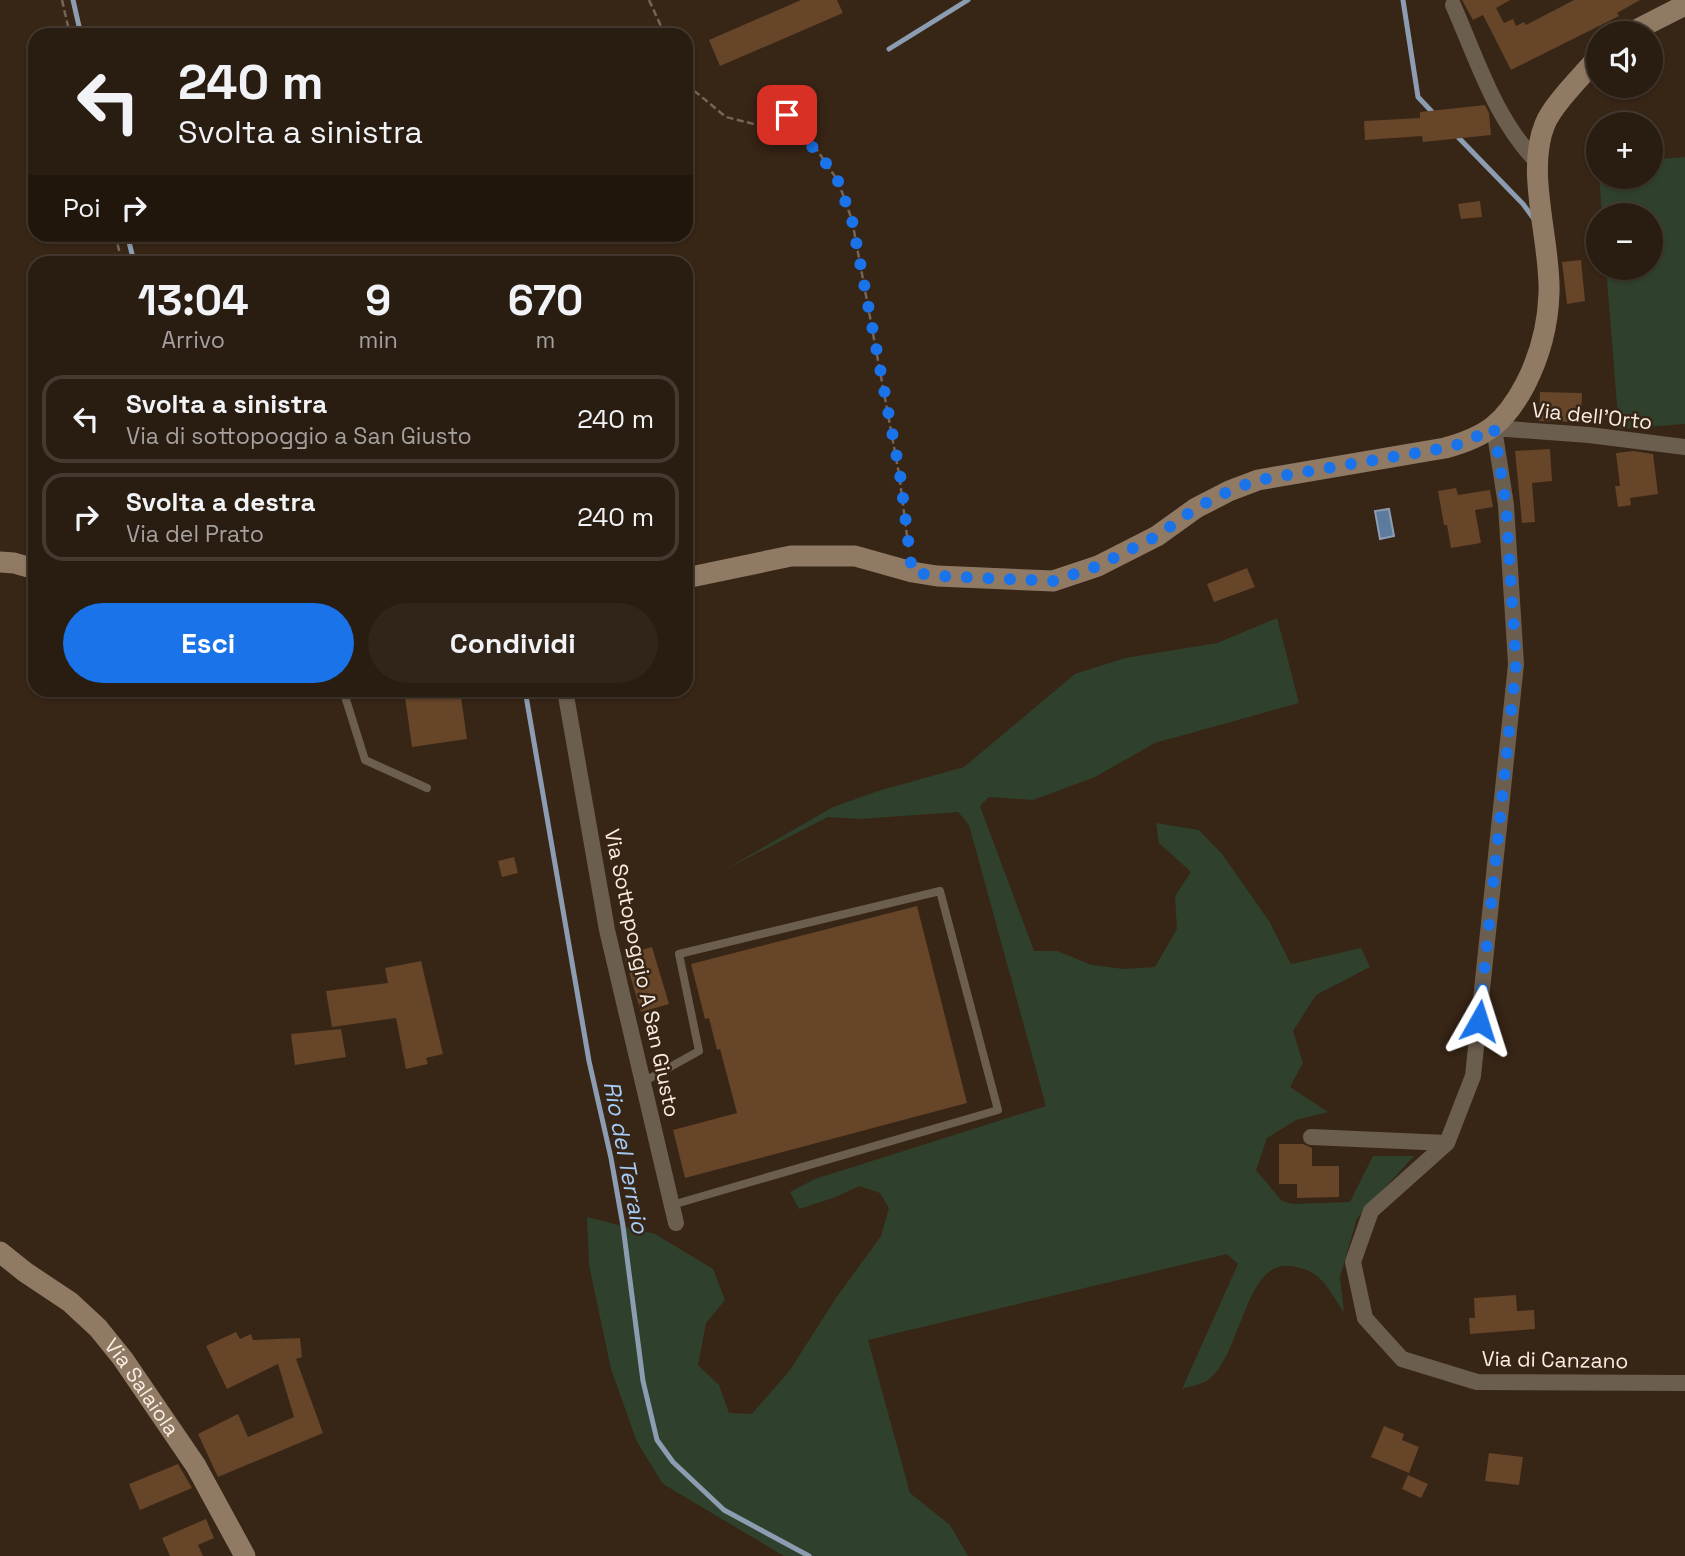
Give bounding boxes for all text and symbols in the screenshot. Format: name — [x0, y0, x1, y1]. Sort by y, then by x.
map controls — [1586, 21, 1663, 280]
button: sound — [1586, 21, 1663, 98]
text: 240 m — [178, 51, 324, 113]
icon: left — [63, 56, 154, 147]
pin — [757, 85, 817, 145]
icon: arrive — [768, 96, 806, 134]
text: Svolta a sinistra — [178, 112, 423, 152]
button: + — [1586, 112, 1663, 189]
icon: right — [115, 189, 153, 227]
text: Poi — [63, 191, 101, 225]
button: − — [1586, 203, 1663, 280]
text: 13:04 — [138, 274, 249, 327]
text: 9 — [365, 274, 391, 327]
text: 670 — [508, 274, 583, 327]
text: Arrivo — [161, 325, 225, 355]
text: min — [358, 325, 398, 355]
text: m — [536, 325, 555, 355]
text: Svolta a sinistra — [126, 387, 327, 421]
street label: Via dell'Orto — [1530, 396, 1654, 435]
icon: left — [67, 400, 105, 438]
text: 240 m — [577, 402, 654, 436]
text: Via di sottopoggio a San Giusto — [126, 421, 472, 451]
text: Svolta a destra — [126, 485, 315, 519]
icon: right — [67, 498, 105, 536]
text: 240 m — [577, 500, 654, 534]
text: Via del Prato — [126, 519, 264, 549]
button: Esci — [63, 603, 354, 683]
button: Condividi — [368, 603, 658, 683]
street label: Via Sottopoggio A San Giusto — [599, 826, 686, 1120]
position arrow — [1442, 984, 1516, 1058]
water label: Rio del Terraio — [597, 1078, 656, 1236]
street label: Via Salaiola — [99, 1333, 186, 1441]
street label: Via di Canzano — [1481, 1345, 1629, 1374]

